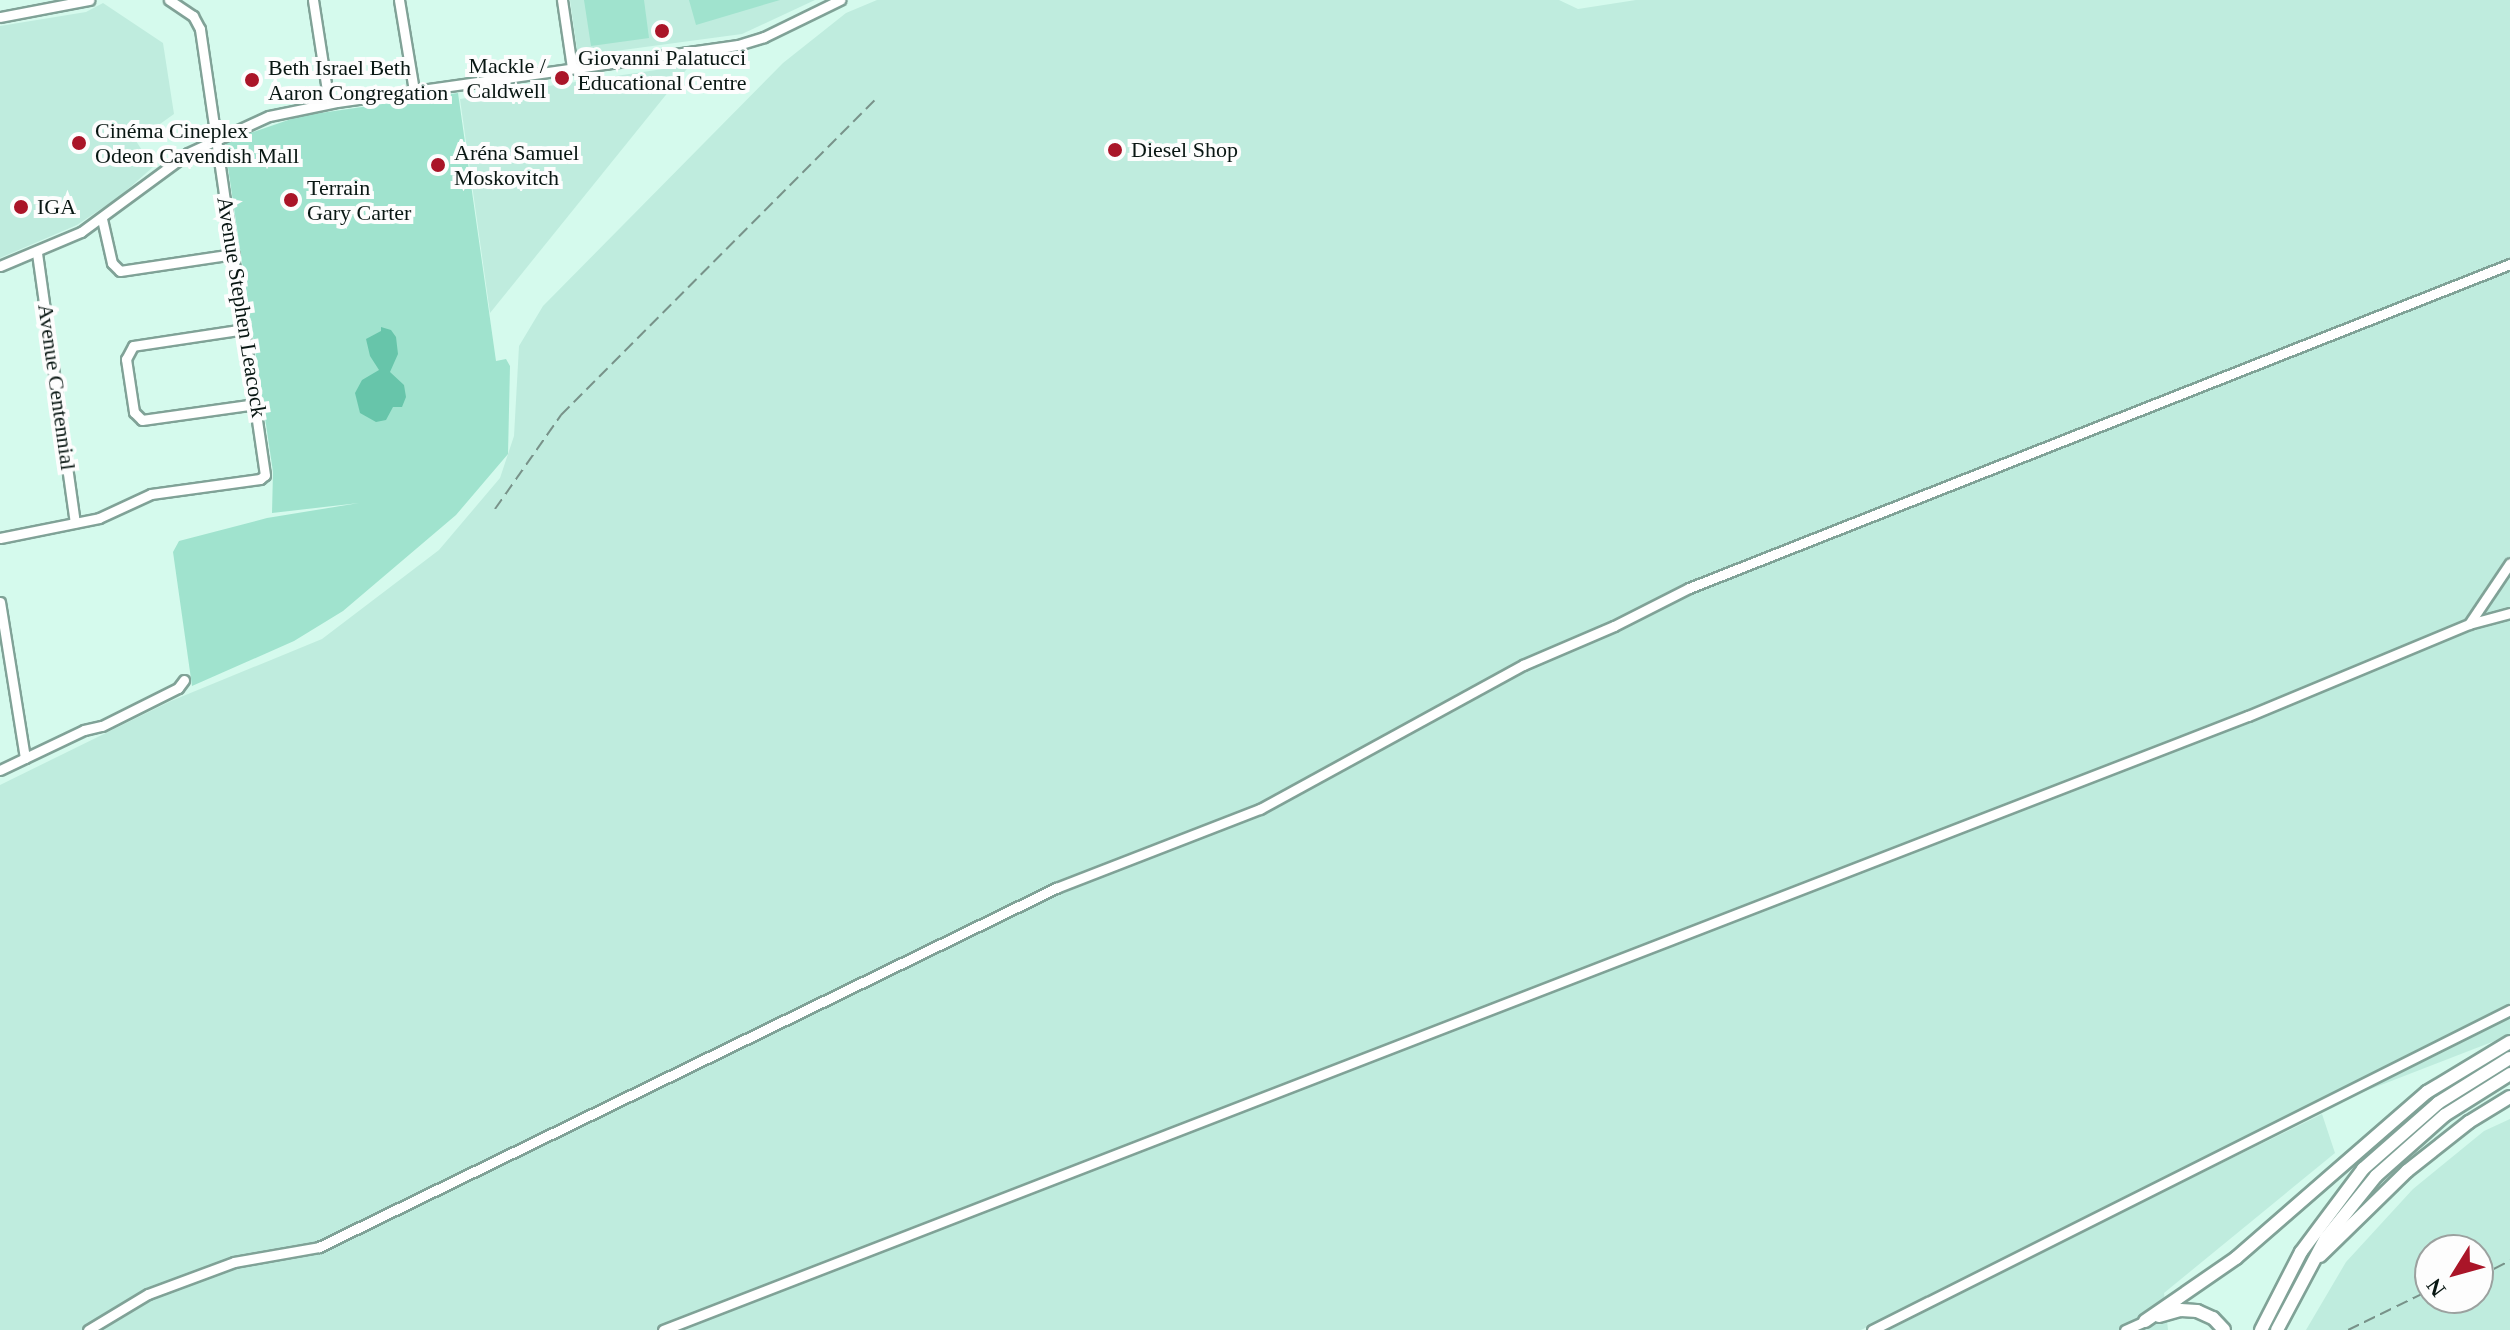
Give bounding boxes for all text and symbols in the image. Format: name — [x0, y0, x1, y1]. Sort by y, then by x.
marker: Giovanni Palatucci Educational Centre — [653, 22, 671, 40]
place label: Giovanni Palatucci Educational Centre — [577, 44, 747, 96]
place label: Mackle / Caldwell — [467, 52, 546, 104]
place label: Beth Israel Beth Aaron Congregation — [268, 54, 448, 106]
marker: Mackle / Caldwell — [553, 69, 571, 87]
marker: Beth Israel Beth Aaron Congregation — [243, 71, 261, 89]
place label: Cinéma Cineplex Odeon Cavendish Mall — [95, 117, 299, 168]
marker: Cinéma Cineplex Odeon Cavendish Mall — [70, 134, 88, 152]
place label: Diesel Shop — [1131, 137, 1238, 163]
place label: Aréna Samuel Moskovitch — [454, 139, 579, 190]
marker: Diesel Shop — [1106, 141, 1124, 159]
marker: Aréna Samuel Moskovitch — [429, 156, 447, 174]
place label: Terrain Gary Carter — [307, 174, 411, 226]
marker: Terrain Gary Carter — [282, 191, 300, 209]
place label: IGA — [37, 194, 76, 220]
street label: Avenue Stephen Leacock — [212, 195, 272, 419]
marker: IGA — [12, 198, 30, 216]
street label: Avenue Centennial — [32, 302, 82, 472]
north arrow — [2414, 1234, 2494, 1314]
text: N — [2421, 1274, 2451, 1301]

